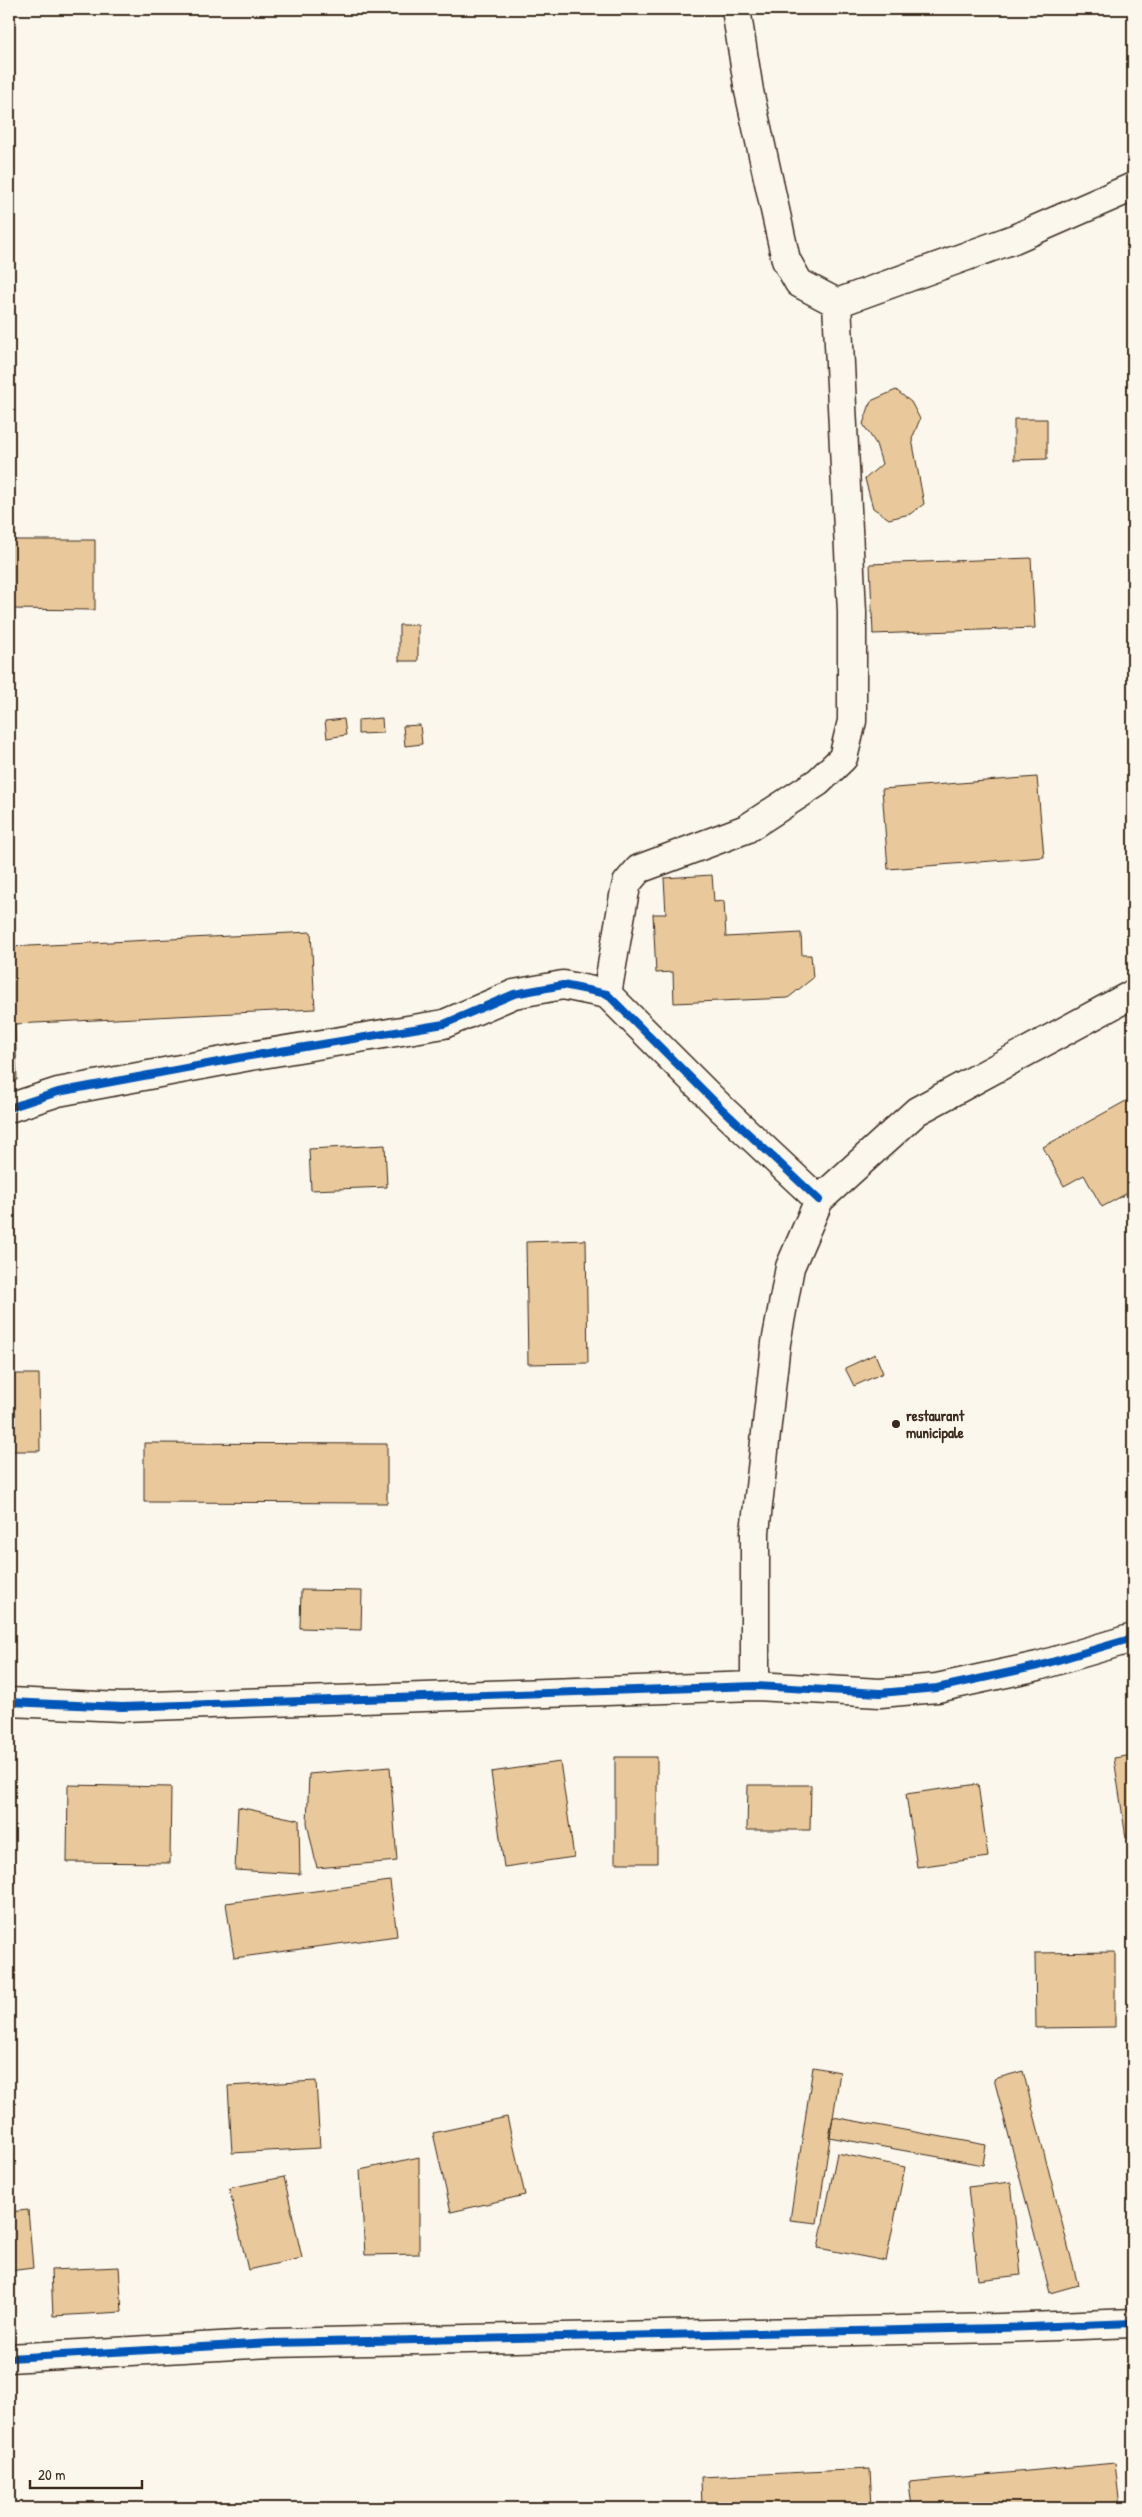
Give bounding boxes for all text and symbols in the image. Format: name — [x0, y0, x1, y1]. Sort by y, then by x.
place label: restaurant municipale — [906, 1405, 965, 1444]
marker: restaurant municipale — [890, 1418, 902, 1430]
scale bar — [30, 2457, 142, 2489]
text: 20 m — [38, 2464, 65, 2485]

